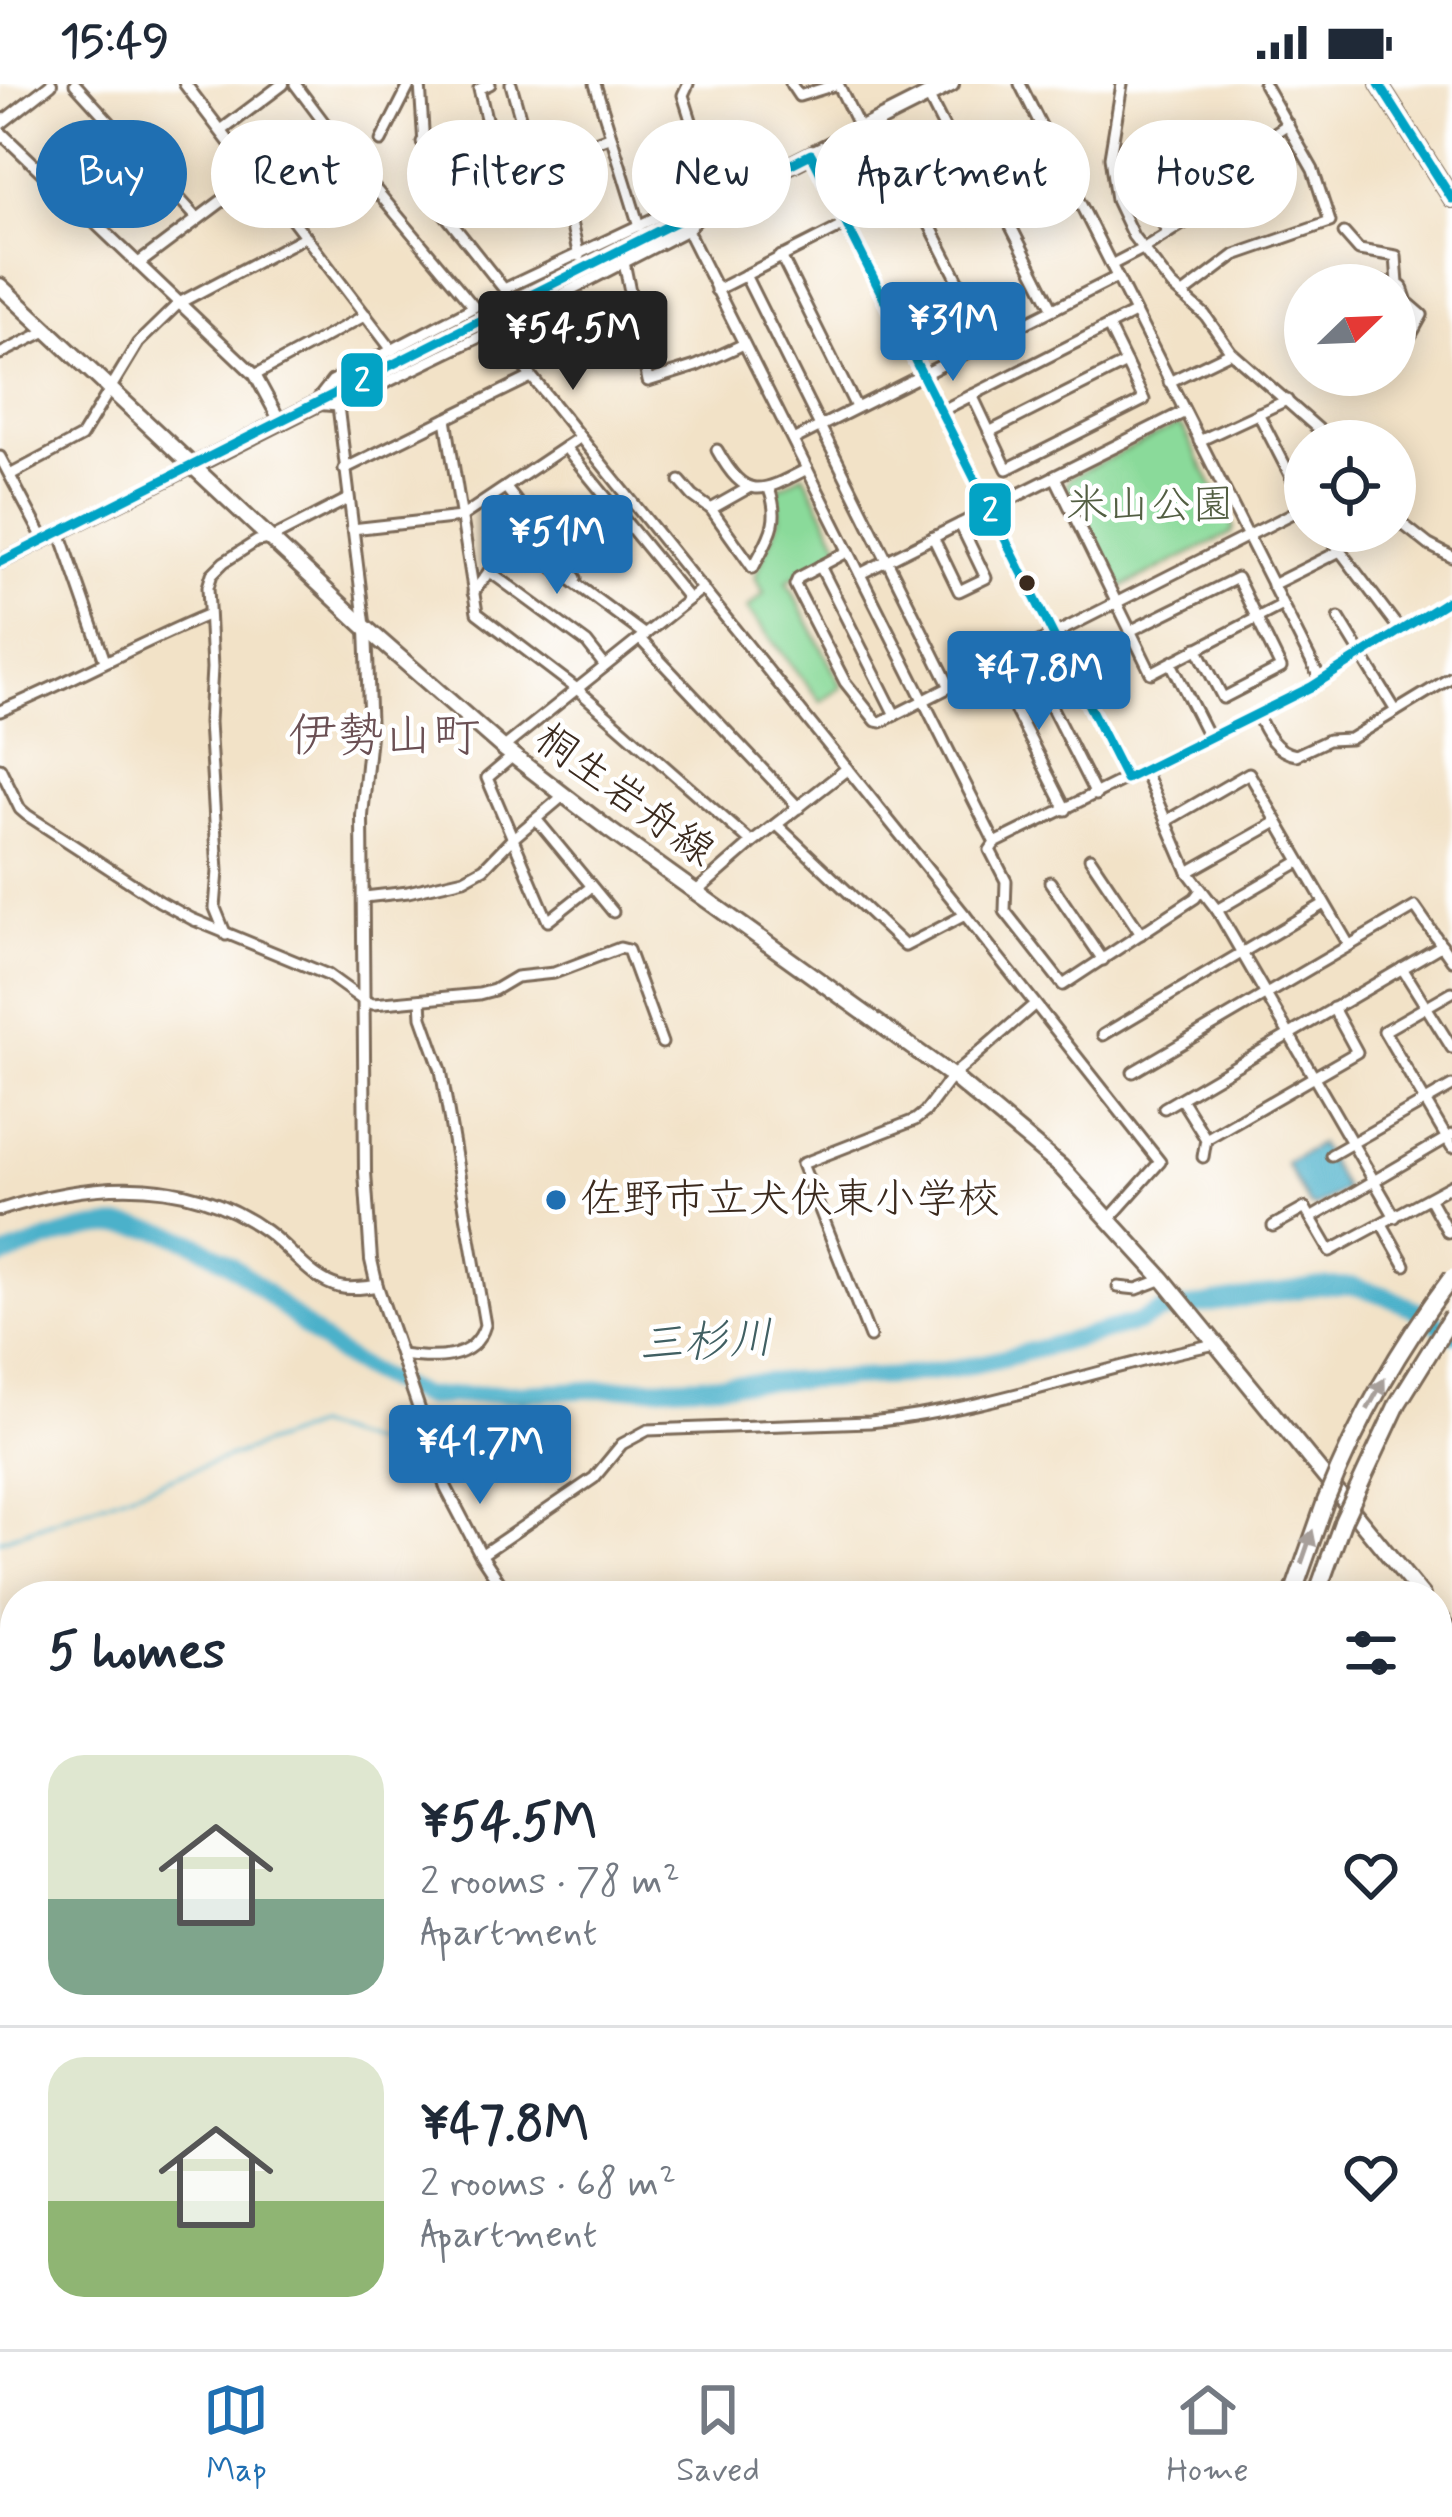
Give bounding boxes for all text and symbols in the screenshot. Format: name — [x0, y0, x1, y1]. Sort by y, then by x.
text: 15:49 — [60, 13, 169, 72]
chip: Buy — [36, 120, 187, 228]
chip: Rent — [211, 120, 383, 228]
chip: Filters — [407, 120, 608, 228]
chip: New — [632, 120, 791, 228]
chip: Apartment — [815, 120, 1090, 228]
chip: House — [1114, 120, 1297, 228]
north arrow — [1284, 264, 1416, 396]
map controls — [1284, 264, 1416, 552]
pin: ¥31M — [882, 282, 1024, 384]
pin: ¥54.5M — [475, 291, 671, 393]
text: ¥31M — [907, 295, 999, 346]
text: ¥54.5M — [505, 304, 641, 355]
line badge: 2 — [339, 351, 385, 409]
text: 2 — [354, 360, 371, 404]
button: locate — [1284, 420, 1416, 552]
park label: 米山公園 — [1066, 479, 1234, 534]
line badge: 2 — [967, 481, 1013, 538]
text: 2 — [982, 490, 999, 534]
pin: ¥51M — [486, 495, 628, 597]
text: ¥51M — [509, 508, 605, 559]
unlabelled marker — [1016, 572, 1038, 594]
pin: ¥47.8M — [941, 631, 1137, 733]
text: ¥47.8M — [974, 644, 1104, 695]
district label: 伊勢山町 — [288, 706, 480, 769]
street label: 桐生岩舟線 — [523, 712, 725, 880]
place label: 佐野市立犬伏東小学校 — [580, 1173, 1000, 1228]
marker: 佐野市立犬伏東小学校 — [543, 1187, 569, 1213]
water label: 三杉川 — [637, 1310, 775, 1376]
one-way arrow — [1365, 1377, 1386, 1412]
pin: ¥41.7M — [382, 1405, 578, 1507]
text: ¥41.7M — [416, 1418, 544, 1469]
one-way arrow — [1299, 1529, 1317, 1565]
text: 5 homes — [48, 1620, 226, 1686]
icon: filters — [1338, 1620, 1404, 1686]
text: ¥54.5M — [420, 1791, 597, 1857]
icon: home — [144, 1803, 288, 1947]
icon: heart — [1338, 1842, 1404, 1908]
text: 2 rooms · 78 m² — [420, 1857, 680, 1908]
text: Apartment — [420, 1908, 597, 1959]
text: ¥47.8M — [420, 2093, 589, 2159]
icon: home — [144, 2105, 288, 2249]
icon: heart — [1338, 2144, 1404, 2210]
text: 2 rooms · 68 m² — [420, 2159, 676, 2210]
text: Apartment — [420, 2210, 597, 2261]
tab: Map — [203, 2377, 269, 2493]
tab: Saved — [676, 2377, 760, 2493]
tab: Home — [1167, 2377, 1249, 2493]

